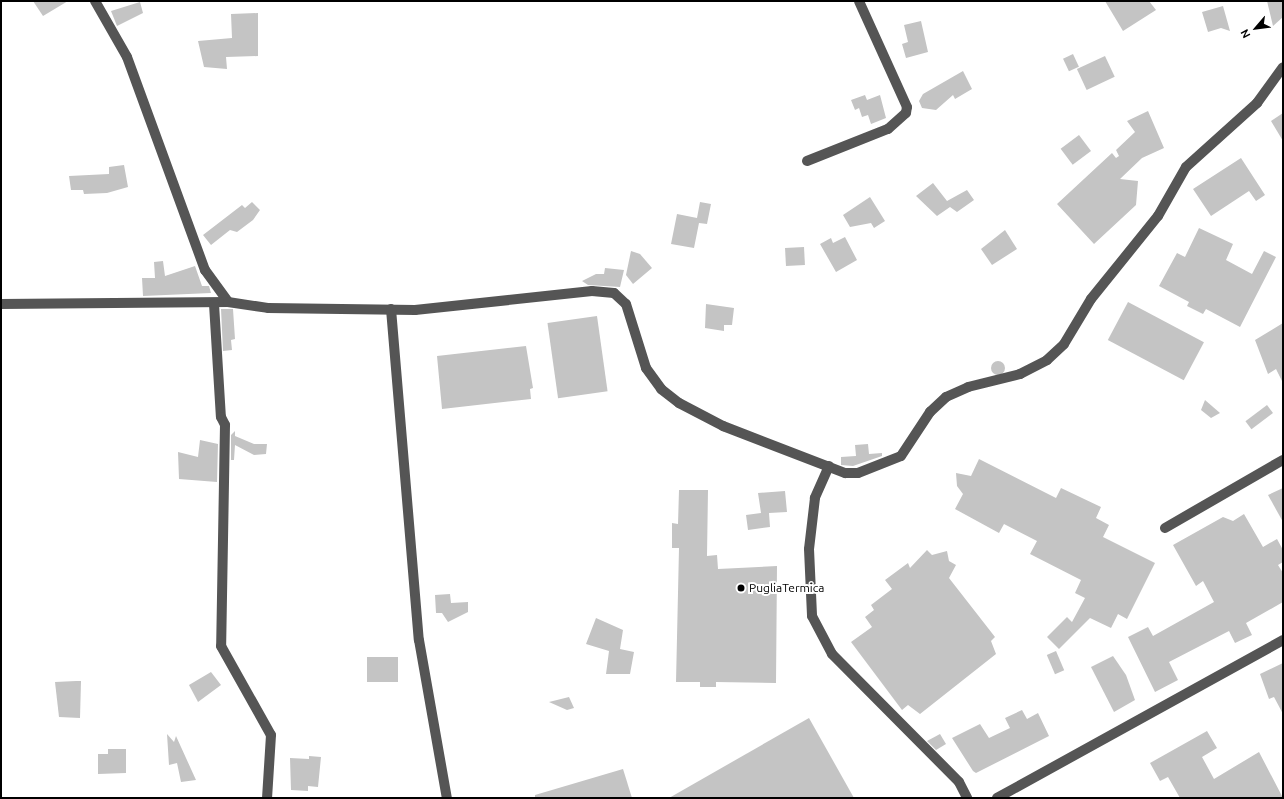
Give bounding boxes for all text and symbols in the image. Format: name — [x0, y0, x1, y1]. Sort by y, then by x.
north arrow — [1236, 8, 1276, 48]
text: N — [1238, 27, 1253, 40]
place label: PugliaTermica — [749, 581, 824, 595]
marker: PugliaTermica — [736, 583, 746, 593]

